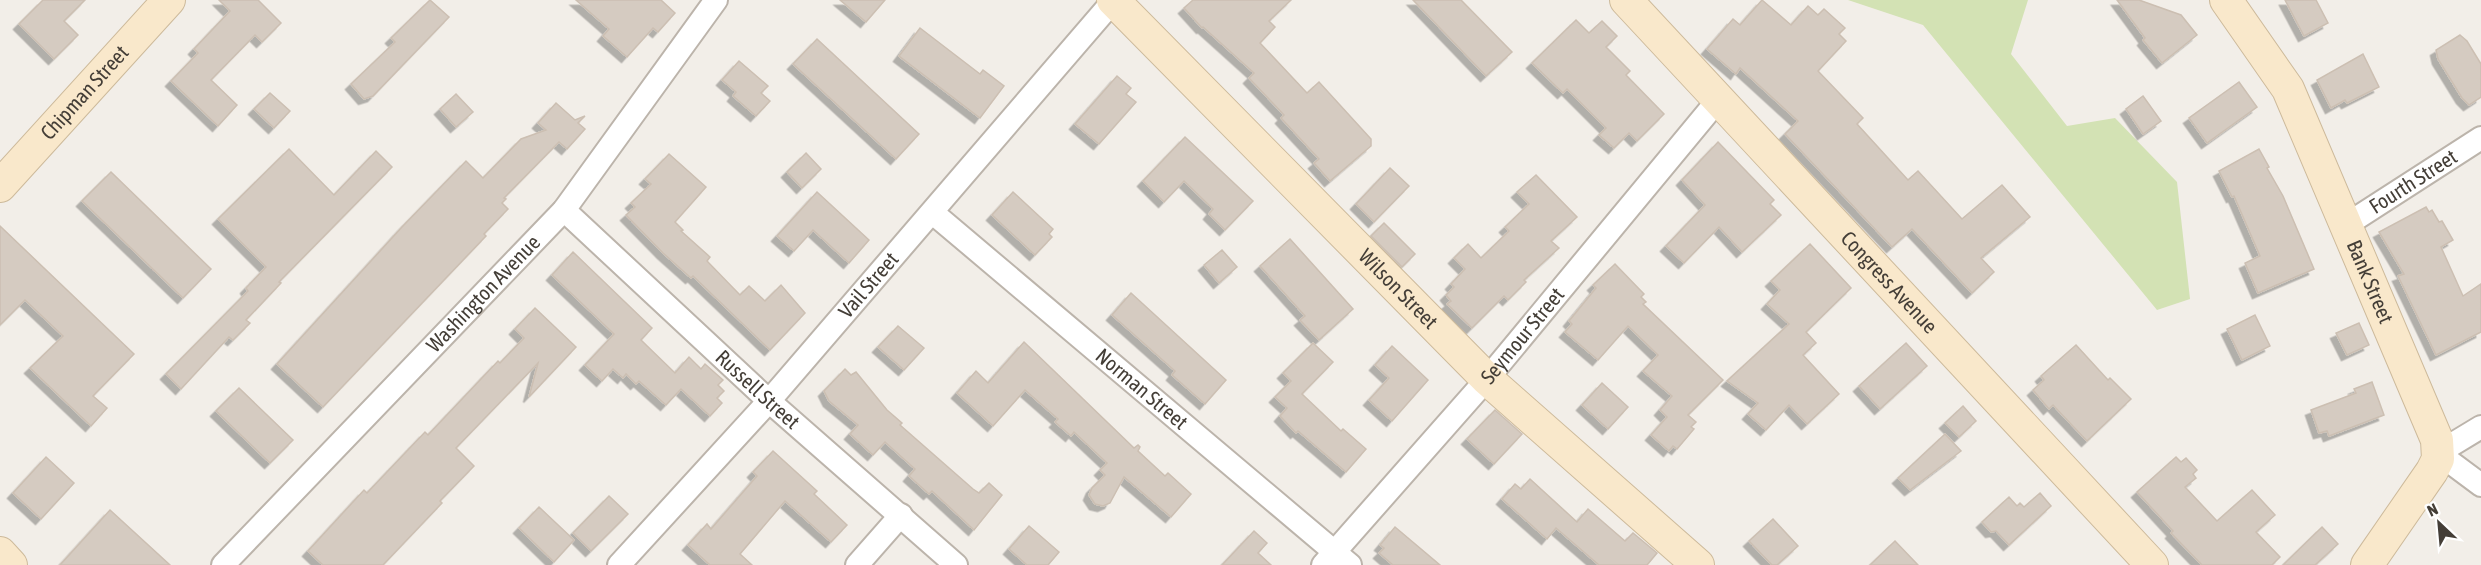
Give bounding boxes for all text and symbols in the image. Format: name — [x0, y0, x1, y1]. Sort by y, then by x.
street label: Chipman Street — [35, 40, 133, 144]
street label: Fourth Street — [2364, 144, 2461, 218]
street label: Congress Avenue — [1837, 226, 1943, 338]
street label: Washington Avenue — [421, 230, 544, 357]
street label: Bank Street — [2343, 236, 2399, 327]
street label: Wilson Street — [1354, 243, 1443, 333]
street label: Vail Street — [833, 247, 903, 322]
street label: Seymour Street — [1475, 282, 1569, 388]
street label: Norman Street — [1092, 343, 1193, 434]
street label: Russell Street — [711, 345, 805, 433]
north arrow — [2409, 493, 2469, 553]
text: N — [2424, 499, 2441, 520]

